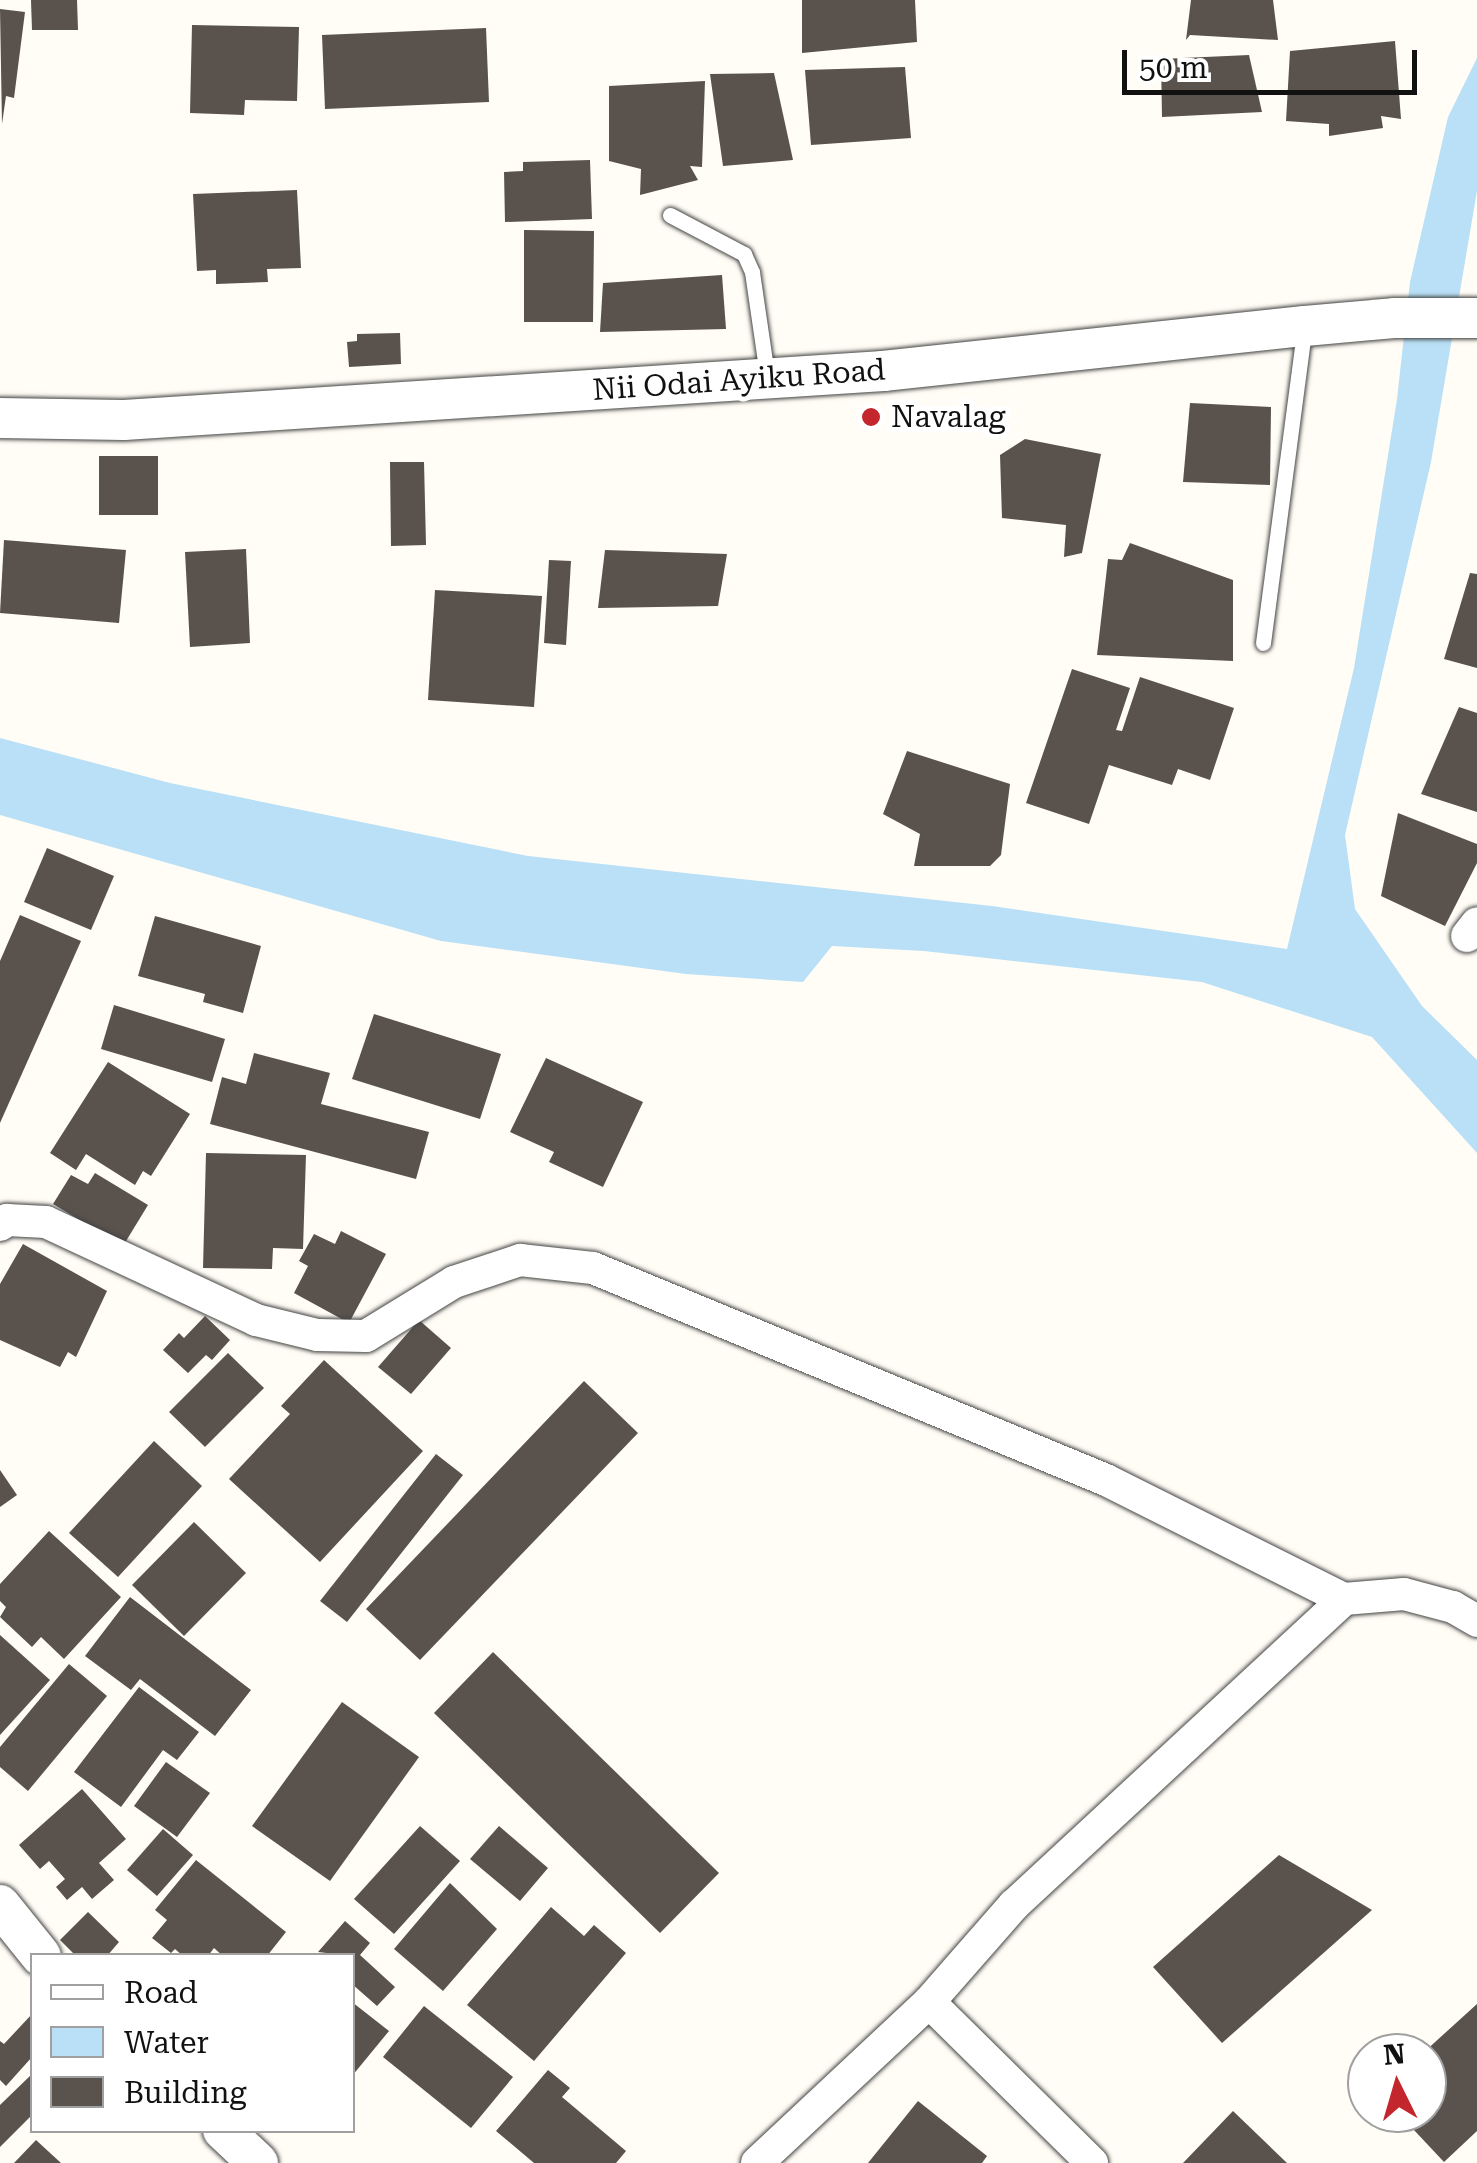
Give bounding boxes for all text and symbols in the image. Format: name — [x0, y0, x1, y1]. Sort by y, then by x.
scale bar — [1127, 30, 1422, 92]
text: 50 m — [1139, 50, 1208, 85]
street label: Nii Odai Ayiku Road — [591, 352, 887, 408]
place label: Navalag — [891, 399, 1006, 435]
marker: Navalag — [860, 406, 882, 428]
legend — [30, 1953, 355, 2133]
text: Road — [124, 1975, 198, 2010]
text: Water — [124, 2025, 209, 2060]
north arrow — [1347, 2033, 1447, 2133]
text: N — [1382, 2037, 1407, 2072]
text: Building — [124, 2075, 247, 2110]

